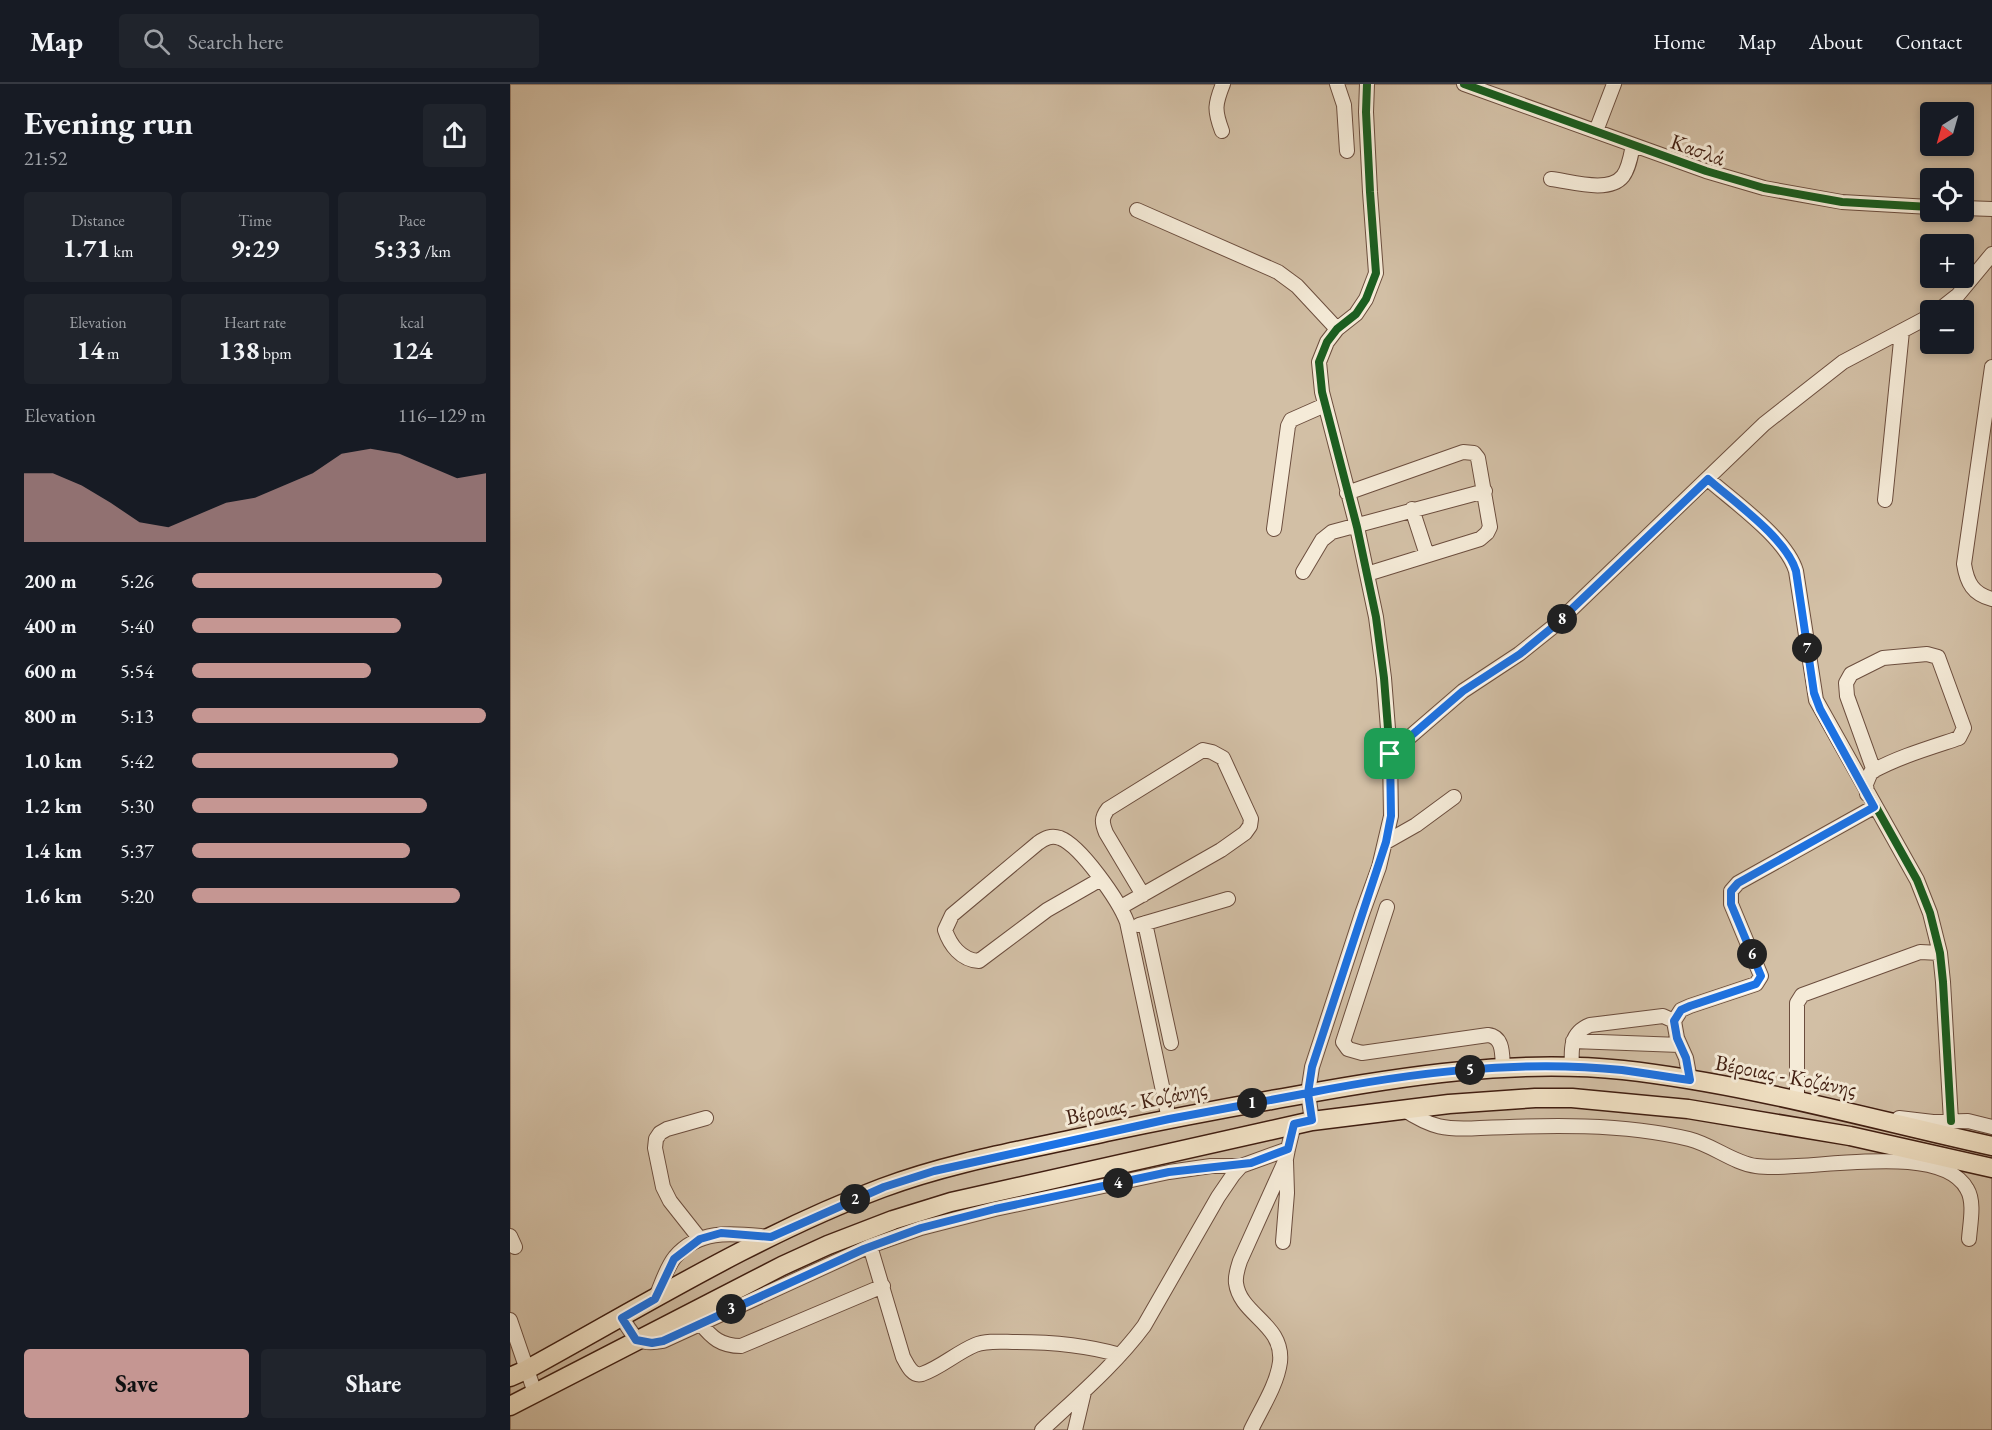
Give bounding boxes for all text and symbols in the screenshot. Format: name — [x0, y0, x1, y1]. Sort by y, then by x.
search box — [119, 14, 539, 68]
text: Map — [30, 23, 83, 59]
icon: search — [140, 25, 173, 58]
text: Search here — [188, 27, 283, 56]
text: Home — [1653, 28, 1705, 55]
text: Map — [1738, 28, 1776, 55]
text: About — [1809, 28, 1862, 55]
text: Contact — [1895, 28, 1962, 55]
text: Evening run — [24, 101, 193, 144]
north arrow — [1920, 102, 1974, 156]
map controls — [1920, 102, 1974, 354]
button: share — [423, 104, 486, 167]
street label: Κασλά — [1667, 127, 1730, 173]
text: 21:52 — [24, 145, 67, 171]
button: locate — [1920, 168, 1974, 222]
text: Distance — [71, 210, 125, 231]
text: Time — [238, 210, 272, 231]
text: Pace — [399, 210, 425, 231]
text: 1.71 — [63, 231, 110, 265]
text: 9:29 — [231, 231, 279, 265]
text: 5:33 — [373, 231, 422, 265]
button: + — [1920, 234, 1974, 288]
text: km — [110, 241, 133, 262]
text: /km — [422, 241, 451, 262]
button: − — [1920, 300, 1974, 354]
text: Elevation — [69, 312, 127, 333]
text: Heart rate — [224, 312, 286, 333]
text: kcal — [400, 312, 424, 333]
text: 14 — [76, 333, 104, 367]
text: 138 — [218, 333, 260, 367]
text: 124 — [391, 333, 433, 367]
text: m — [104, 343, 120, 364]
text: bpm — [260, 343, 292, 364]
text: Elevation — [24, 402, 96, 428]
text: 116–129 m — [398, 402, 486, 428]
text: 200 m — [24, 568, 77, 594]
text: 5:26 — [120, 568, 154, 594]
pin: 8 — [1547, 604, 1577, 634]
text: 8 — [1558, 608, 1566, 629]
text: 400 m — [24, 613, 77, 639]
text: 5:40 — [120, 613, 154, 639]
pin: 7 — [1792, 633, 1822, 663]
text: 7 — [1803, 637, 1811, 658]
text: 600 m — [24, 658, 77, 684]
text: 5:54 — [120, 658, 154, 684]
text: 800 m — [24, 703, 77, 729]
text: 5:13 — [120, 703, 154, 729]
pin — [1364, 728, 1415, 779]
icon: arrive — [1373, 737, 1406, 770]
text: 1.0 km — [24, 748, 82, 774]
text: 5:42 — [120, 748, 154, 774]
text: 1.2 km — [24, 793, 82, 819]
text: 5:30 — [120, 793, 154, 819]
text: 1.4 km — [24, 838, 82, 864]
text: 5:37 — [120, 838, 154, 864]
text: 1.6 km — [24, 883, 82, 909]
text: 5:20 — [120, 883, 154, 909]
pin: 6 — [1737, 939, 1767, 969]
text: 6 — [1748, 943, 1756, 964]
street label: Βέροιας - Κοζάνης — [1713, 1048, 1859, 1103]
pin: 5 — [1455, 1055, 1485, 1085]
text: 5 — [1466, 1059, 1474, 1080]
street label: Βέροιας - Κοζάνης — [1063, 1073, 1209, 1132]
pin: 1 — [1237, 1088, 1267, 1118]
text: 1 — [1248, 1092, 1256, 1113]
pin: 4 — [1103, 1168, 1133, 1198]
text: 4 — [1114, 1172, 1122, 1193]
pin: 2 — [840, 1184, 870, 1214]
text: 2 — [851, 1188, 859, 1209]
pin: 3 — [716, 1294, 746, 1324]
text: 3 — [727, 1298, 735, 1319]
button: Save — [24, 1349, 249, 1418]
button: Share — [261, 1349, 486, 1418]

